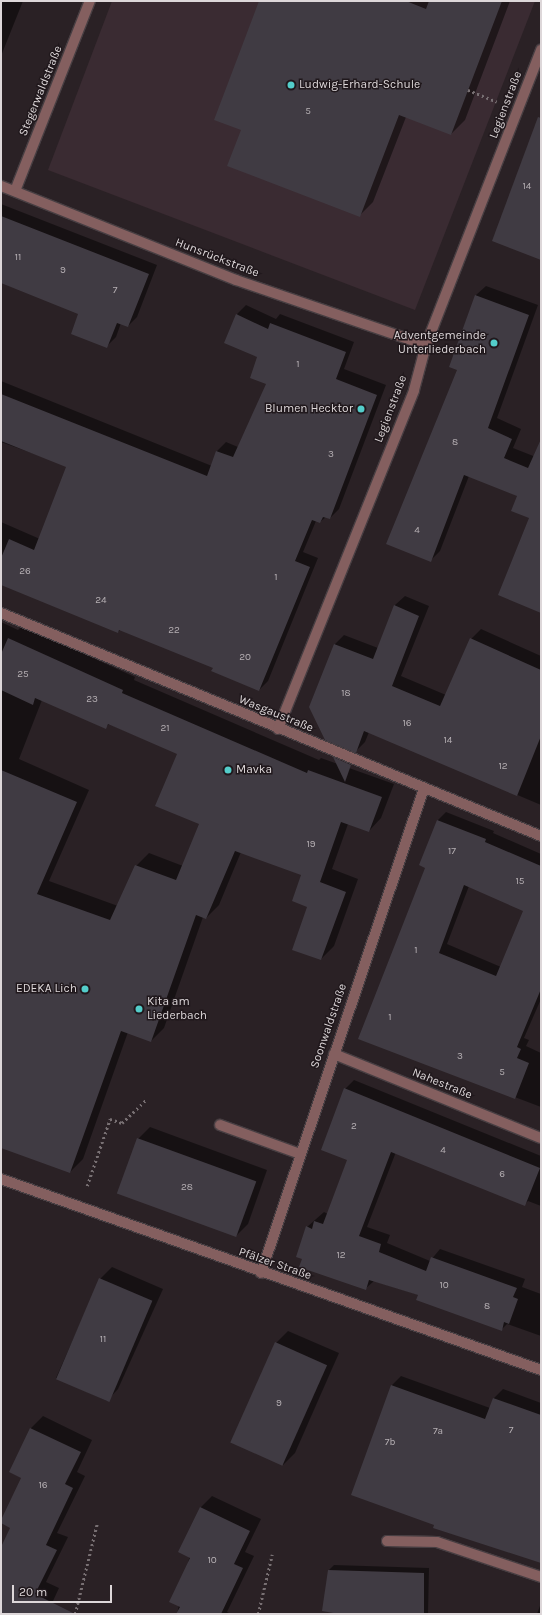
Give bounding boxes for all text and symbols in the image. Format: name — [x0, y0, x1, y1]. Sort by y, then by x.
street label: Stegerwaldstraße — [16, 44, 66, 138]
street label: Legienstraße — [487, 69, 525, 141]
place label: Ludwig-Erhard-Schule — [299, 78, 420, 92]
marker: Ludwig-Erhard-Schule — [286, 80, 296, 90]
house number: 5 — [305, 106, 311, 118]
house number: 14 — [523, 181, 531, 193]
street label: Hunsrückstraße — [173, 235, 261, 281]
house number: 11 — [15, 252, 21, 264]
house number: 9 — [60, 265, 66, 277]
house number: 7 — [113, 285, 117, 297]
place label: Adventgemeinde Unterliederbach — [394, 329, 486, 357]
marker: Adventgemeinde Unterliederbach — [489, 338, 499, 348]
house number: 1 — [296, 359, 300, 371]
street label: Legienstraße — [372, 373, 410, 445]
place label: Blumen Hecktor — [265, 402, 353, 416]
marker: Blumen Hecktor — [356, 404, 366, 414]
house number: 8 — [452, 437, 458, 449]
house number: 3 — [328, 449, 334, 461]
house number: 4 — [414, 525, 420, 537]
house number: 26 — [19, 566, 31, 578]
house number: 1 — [274, 572, 278, 584]
house number: 24 — [95, 595, 107, 607]
house number: 22 — [168, 625, 180, 637]
house number: 20 — [239, 652, 251, 664]
house number: 25 — [17, 669, 29, 681]
house number: 18 — [341, 688, 351, 700]
street label: Wasgaustraße — [237, 692, 315, 736]
house number: 23 — [86, 694, 98, 706]
house number: 16 — [402, 718, 412, 730]
house number: 21 — [160, 723, 170, 735]
house number: 14 — [444, 735, 452, 747]
house number: 12 — [498, 761, 508, 773]
place label: Mavka — [236, 763, 272, 777]
marker: Mavka — [223, 765, 233, 775]
house number: 19 — [306, 839, 316, 851]
house number: 17 — [448, 846, 456, 858]
house number: 15 — [516, 876, 524, 888]
house number: 1 — [414, 945, 418, 957]
place label: EDEKA Lich — [16, 982, 77, 996]
street label: Soonwaldstraße — [308, 982, 350, 1070]
marker: EDEKA Lich — [80, 984, 90, 994]
place label: Kita am Liederbach — [147, 995, 207, 1023]
marker: Kita am Liederbach — [134, 1004, 144, 1014]
house number: 1 — [388, 1012, 392, 1024]
house number: 3 — [457, 1051, 463, 1063]
street label: Nahestraße — [410, 1065, 474, 1103]
house number: 5 — [499, 1067, 505, 1079]
house number: 2 — [351, 1121, 357, 1133]
house number: 4 — [440, 1145, 446, 1157]
house number: 6 — [499, 1169, 505, 1181]
house number: 28 — [181, 1182, 193, 1194]
street label: Pfälzer Straße — [237, 1245, 313, 1283]
house number: 12 — [336, 1250, 346, 1262]
house number: 10 — [439, 1280, 449, 1292]
house number: 8 — [484, 1301, 490, 1313]
house number: 11 — [100, 1334, 106, 1346]
house number: 9 — [276, 1398, 282, 1410]
house number: 7 — [509, 1425, 513, 1437]
house number: 7a — [433, 1426, 443, 1438]
house number: 7b — [385, 1437, 395, 1449]
house number: 16 — [38, 1480, 48, 1492]
house number: 10 — [207, 1555, 217, 1567]
scale bar — [14, 1577, 114, 1603]
text: 20 m — [19, 1585, 47, 1599]

